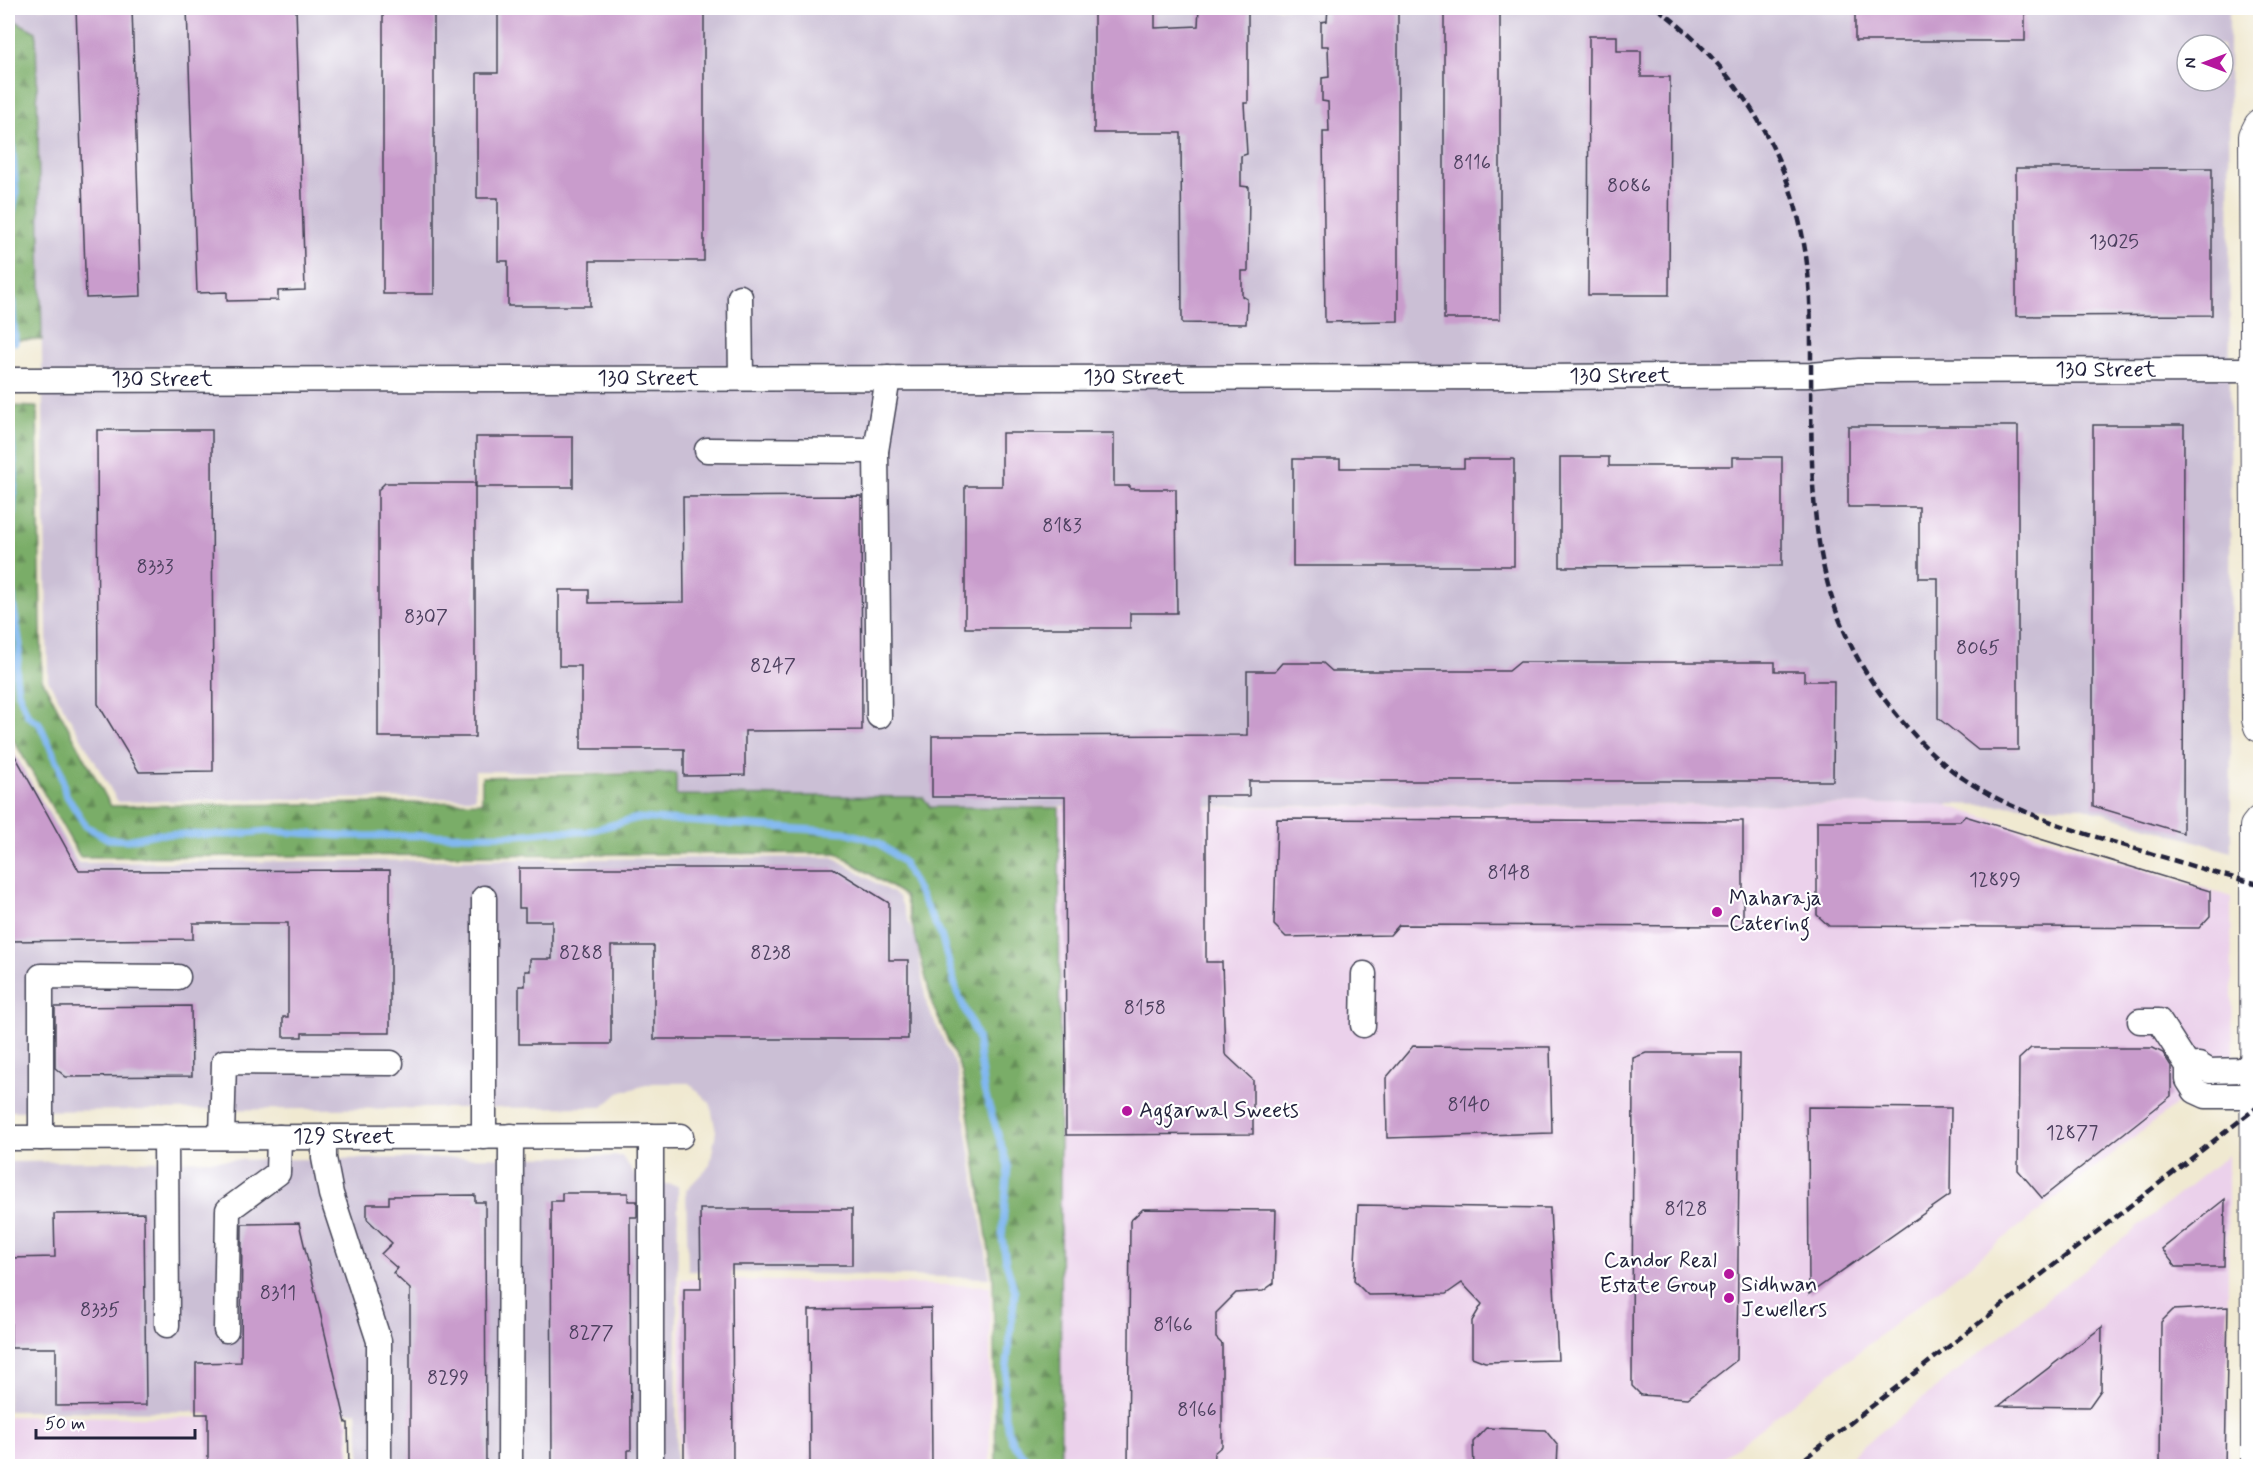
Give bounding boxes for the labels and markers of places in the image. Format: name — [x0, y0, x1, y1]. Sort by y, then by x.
place label: Maharaja Catering — [1729, 885, 1822, 941]
marker: Maharaja Catering — [1710, 905, 1724, 919]
place label: Aggarwal Sweets — [1139, 1097, 1299, 1128]
marker: Aggarwal Sweets — [1120, 1104, 1134, 1118]
place label: Candor Real Estate Group — [1599, 1247, 1717, 1300]
marker: Candor Real Estate Group — [1722, 1267, 1736, 1281]
place label: Sidhwan Jewellers — [1741, 1271, 1827, 1324]
marker: Sidhwan Jewellers — [1722, 1291, 1736, 1305]

